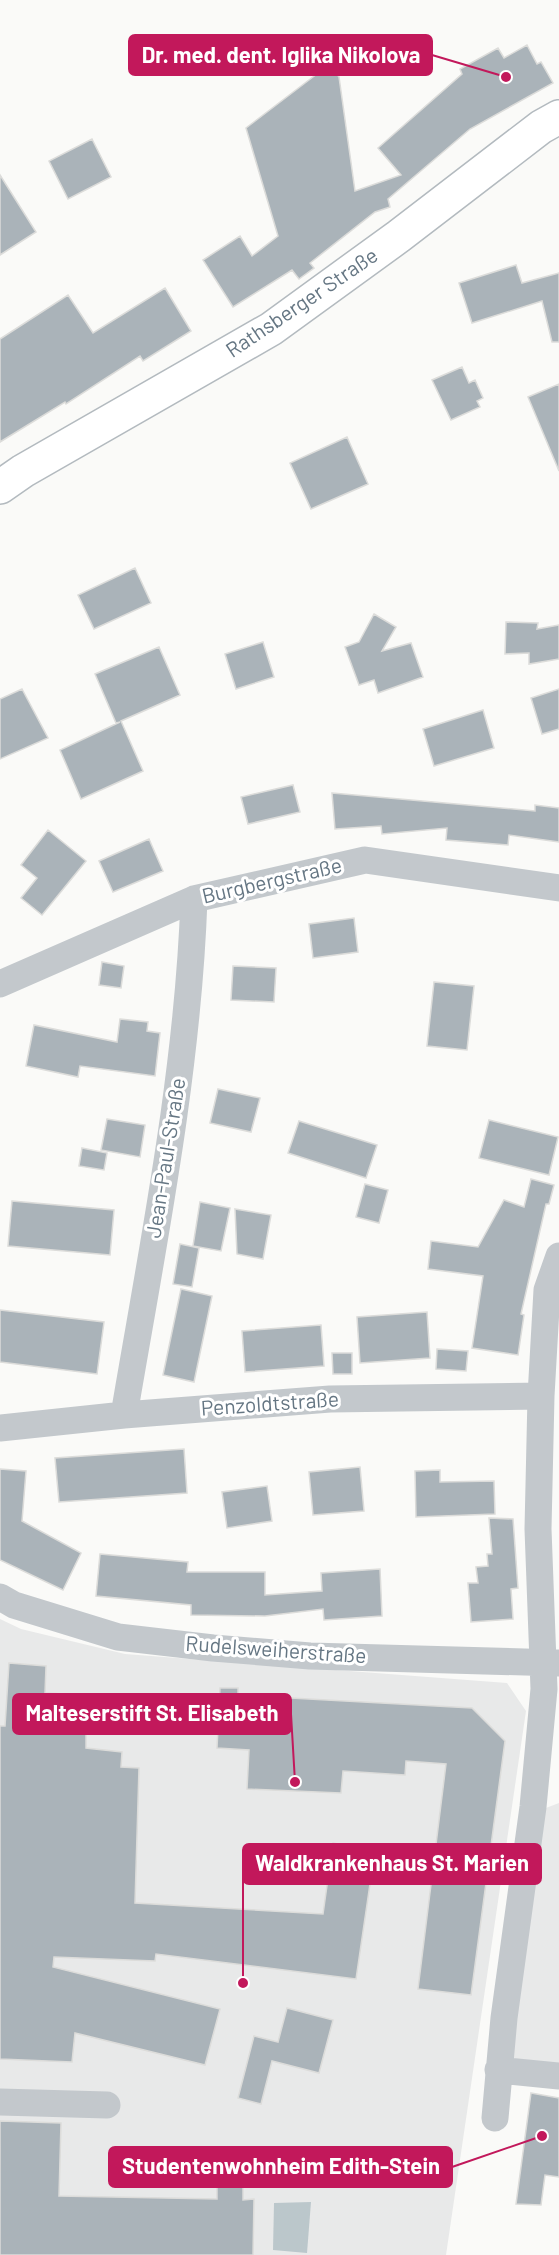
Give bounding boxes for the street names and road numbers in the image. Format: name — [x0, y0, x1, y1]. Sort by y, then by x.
street label: Rathsberger Straße — [220, 242, 382, 362]
street label: Burgbergstraße — [199, 851, 344, 908]
street label: Jean-Paul-Straße — [140, 1076, 190, 1240]
street label: Penzoldtstraße — [200, 1385, 340, 1420]
street label: Rudelsweiherstraße — [185, 1630, 367, 1667]

